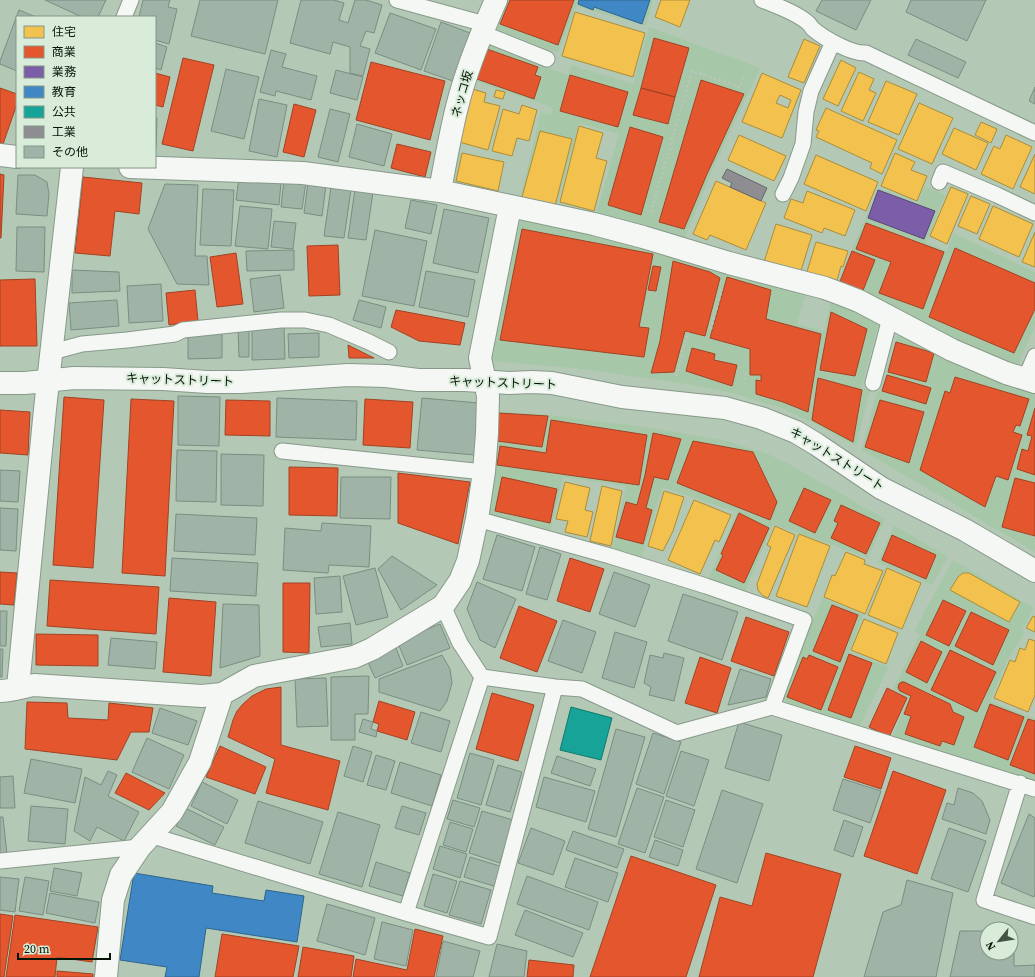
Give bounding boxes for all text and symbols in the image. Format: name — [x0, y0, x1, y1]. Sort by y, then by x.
legend — [16, 16, 156, 168]
text: 住宅 — [52, 24, 76, 40]
text: 商業 — [52, 44, 76, 60]
text: 業務 — [52, 64, 76, 80]
street label: ネッコ坂 — [448, 69, 476, 119]
text: 教育 — [52, 84, 76, 100]
text: 公共 — [52, 104, 76, 120]
text: 工業 — [52, 124, 76, 140]
text: その他 — [52, 144, 88, 160]
street label: キャットストリート — [126, 370, 234, 390]
street label: キャットストリート — [449, 373, 557, 393]
street label: キャットストリート — [787, 424, 887, 494]
north arrow — [979, 921, 1019, 961]
scale bar — [18, 935, 110, 961]
text: N — [982, 939, 999, 953]
text: 20 m — [24, 941, 50, 957]

